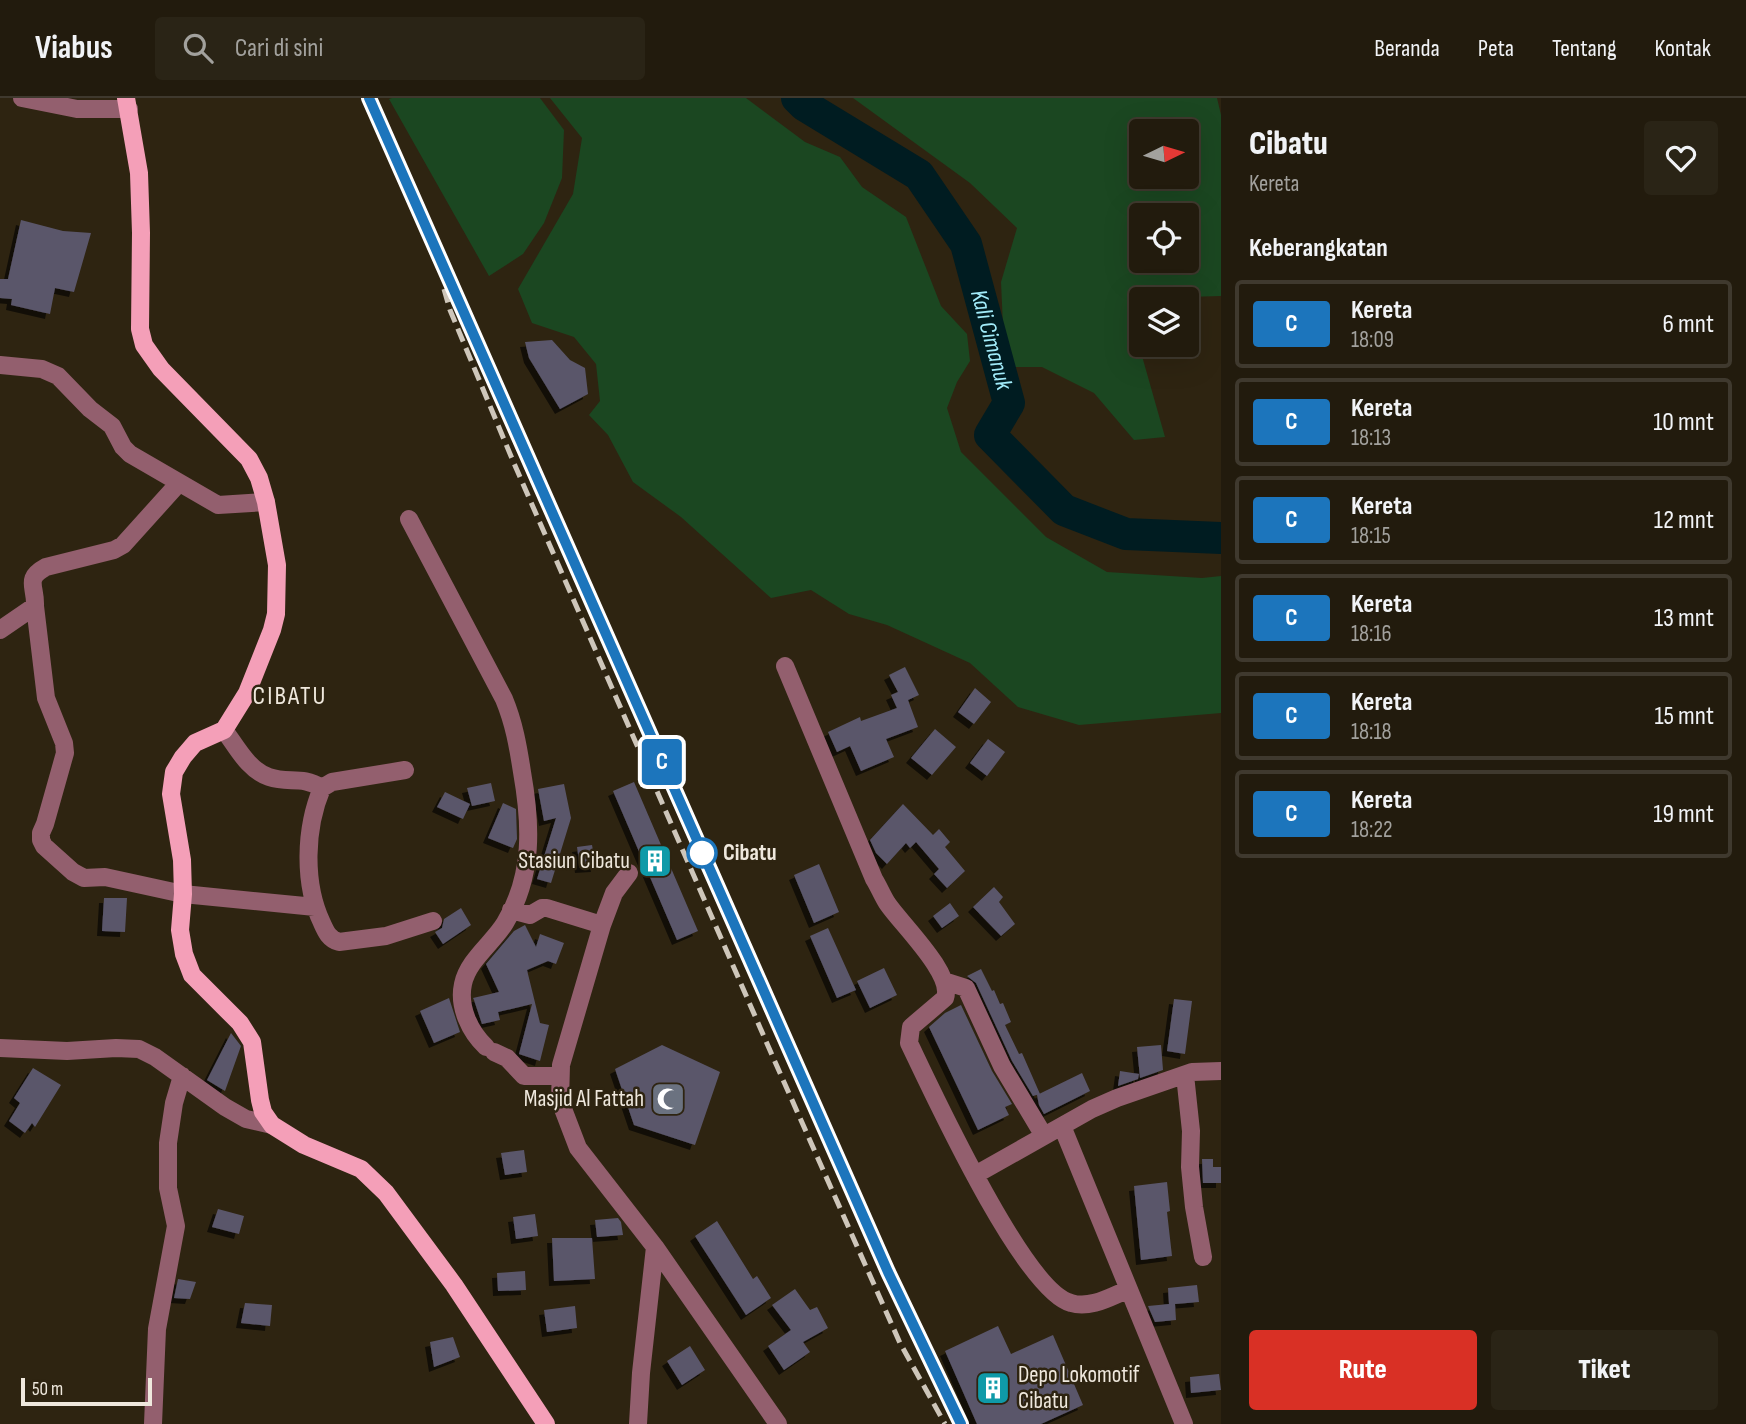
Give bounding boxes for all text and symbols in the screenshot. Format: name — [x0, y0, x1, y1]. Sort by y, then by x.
search box — [155, 17, 645, 80]
text: Viabus — [35, 28, 113, 68]
icon: search — [179, 29, 217, 67]
text: Cari di sini — [235, 33, 323, 64]
text: Beranda — [1374, 34, 1440, 63]
text: Peta — [1478, 34, 1514, 63]
text: Tentang — [1552, 34, 1617, 63]
text: Kontak — [1655, 34, 1711, 63]
north arrow — [1129, 119, 1199, 189]
map controls — [1129, 119, 1199, 357]
button: heart — [1644, 121, 1718, 195]
text: Cibatu — [1249, 124, 1328, 164]
text: Kereta — [1249, 170, 1299, 198]
button: locate — [1129, 203, 1199, 273]
text: Keberangkatan — [1249, 233, 1388, 264]
water label: Kali Cimanuk — [964, 286, 1019, 394]
button: layers — [1129, 287, 1199, 357]
text: Kereta — [1351, 295, 1412, 326]
text: C — [1285, 309, 1298, 338]
text: 6 mnt — [1663, 309, 1714, 340]
text: 18:09 — [1351, 326, 1394, 354]
text: Kereta — [1351, 393, 1412, 424]
text: C — [1285, 407, 1298, 436]
text: 10 mnt — [1653, 407, 1714, 438]
text: 18:13 — [1351, 424, 1391, 452]
text: Kereta — [1351, 491, 1412, 522]
text: C — [1285, 505, 1298, 534]
text: 12 mnt — [1654, 505, 1714, 536]
text: 18:15 — [1351, 522, 1391, 550]
text: Kereta — [1351, 589, 1412, 620]
text: C — [1285, 603, 1298, 632]
text: 13 mnt — [1654, 603, 1714, 634]
text: 18:16 — [1351, 620, 1392, 648]
district label: CIBATU — [253, 681, 327, 712]
text: Kereta — [1351, 687, 1412, 718]
text: C — [1285, 701, 1298, 730]
text: 15 mnt — [1654, 701, 1714, 732]
text: 18:18 — [1351, 718, 1392, 746]
line badge: C — [639, 739, 685, 785]
text: C — [656, 747, 668, 776]
text: Kereta — [1351, 785, 1412, 816]
text: C — [1285, 799, 1298, 828]
text: 19 mnt — [1653, 799, 1714, 830]
text: 18:22 — [1351, 816, 1392, 844]
marker: Cibatu — [687, 838, 717, 868]
place label: Cibatu — [723, 839, 776, 867]
building icon: Stasiun Cibatu — [636, 842, 674, 880]
place label: Stasiun Cibatu — [518, 847, 630, 875]
mosque icon: Masjid Al Fattah — [649, 1080, 687, 1118]
place label: Masjid Al Fattah — [524, 1085, 644, 1113]
button: Rute — [1249, 1330, 1477, 1410]
button: Tiket — [1491, 1330, 1718, 1410]
place label: Depo Lokomotif Cibatu — [1018, 1361, 1140, 1415]
building icon: Depo Lokomotif Cibatu — [974, 1369, 1012, 1407]
scale bar — [21, 1375, 152, 1407]
text: 50 m — [32, 1378, 63, 1401]

